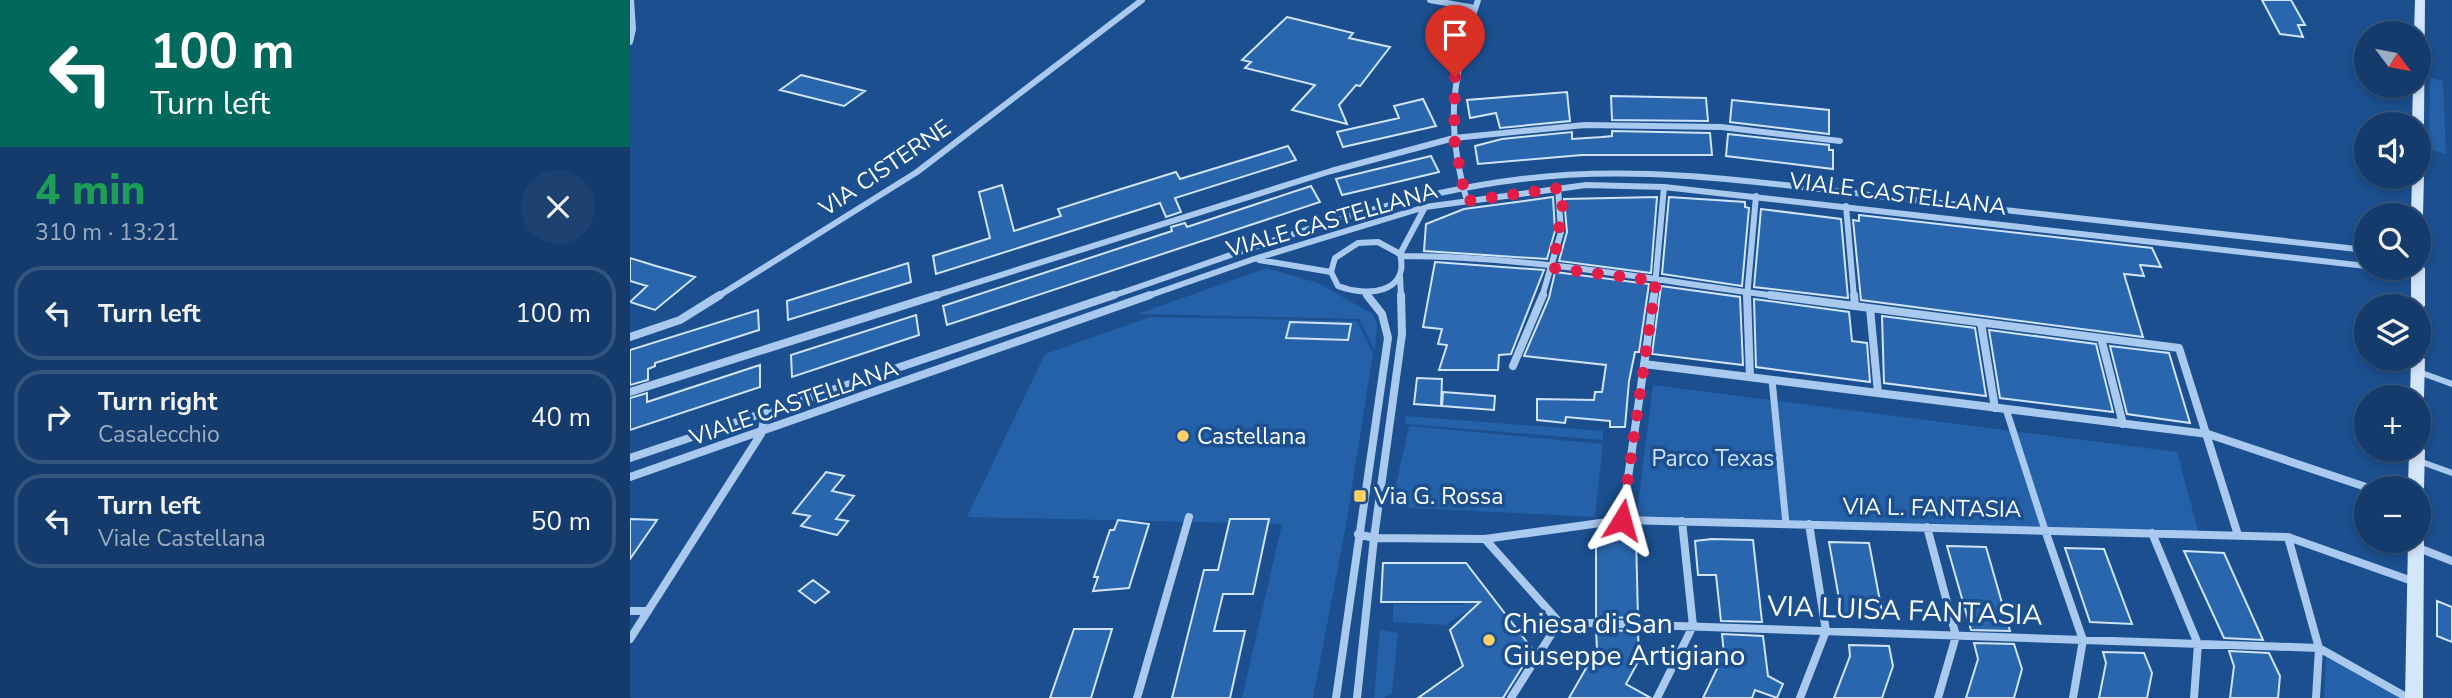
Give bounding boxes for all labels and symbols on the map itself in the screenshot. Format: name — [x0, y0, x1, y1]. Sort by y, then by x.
pin — [1425, 5, 1485, 77]
north arrow — [2354, 21, 2431, 98]
street label: VIA CISTERNE — [812, 112, 957, 224]
street label: VIALE CASTELLANA — [1787, 165, 2008, 223]
street label: VIALE CASTELLANA — [1222, 175, 1441, 265]
street label: VIALE CASTELLANA — [685, 353, 902, 453]
place label: Castellana — [1197, 421, 1306, 452]
marker: Castellana — [1175, 428, 1191, 444]
park label: Parco Texas — [1652, 443, 1774, 474]
place label: Via G. Rossa — [1373, 481, 1503, 512]
position arrow — [1585, 483, 1659, 557]
marker: Via G. Rossa — [1352, 488, 1368, 504]
street label: VIA L. FANTASIA — [1841, 491, 2022, 525]
street label: VIA LUISA FANTASIA — [1766, 587, 2043, 635]
place label: Chiesa di San Giuseppe Artigiano — [1503, 605, 1745, 675]
marker: Chiesa di San Giuseppe Artigiano — [1481, 632, 1497, 648]

